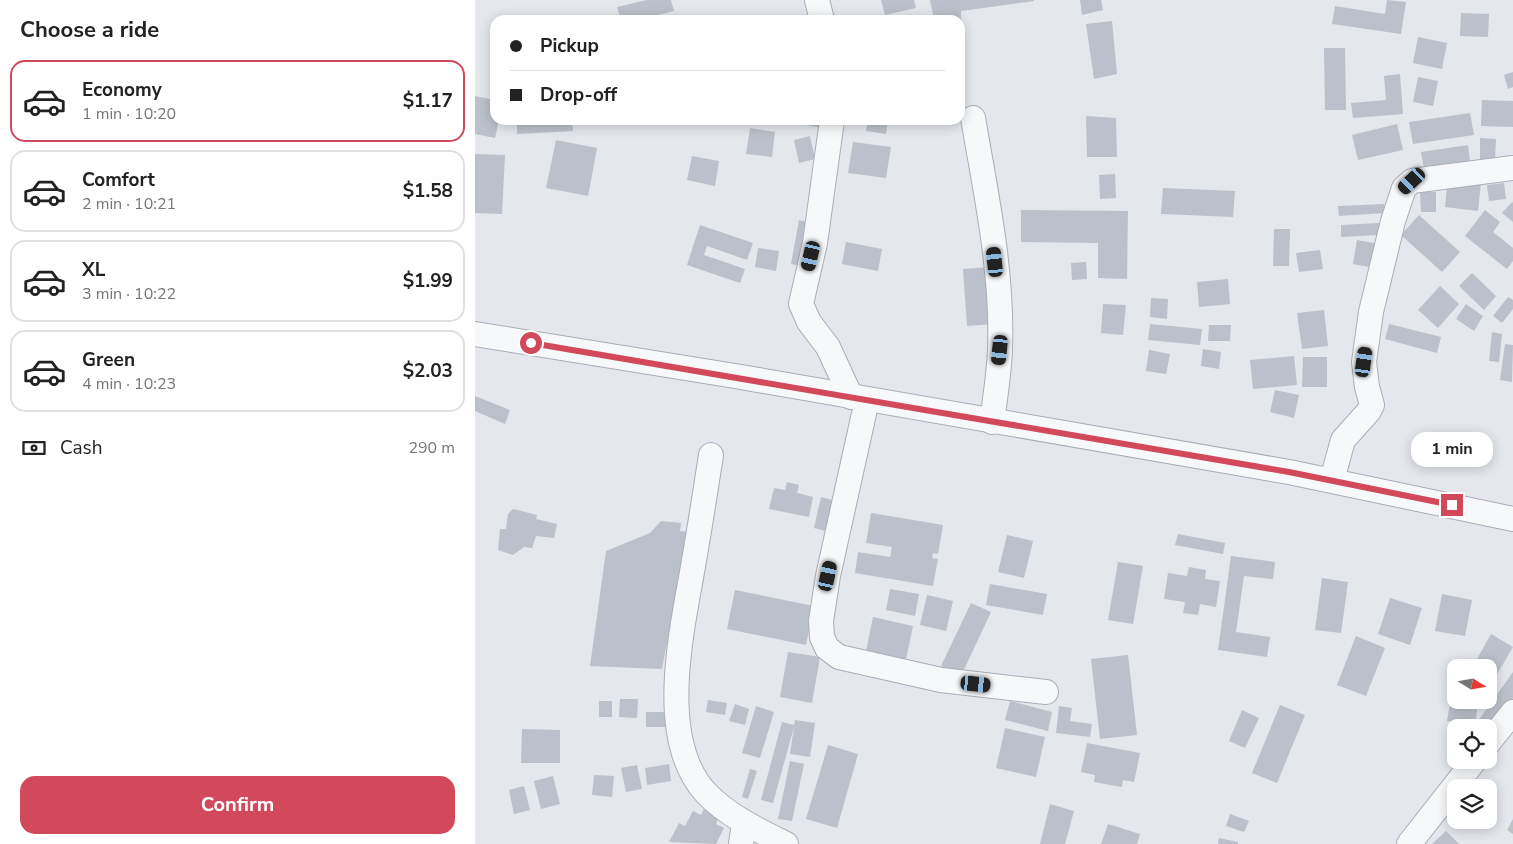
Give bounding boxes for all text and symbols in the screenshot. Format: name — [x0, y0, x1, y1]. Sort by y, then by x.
text: Choose a ride — [20, 15, 159, 45]
text: Pickup — [540, 33, 599, 59]
text: Economy — [82, 77, 162, 103]
icon: car — [22, 79, 67, 124]
text: Drop-off — [540, 82, 617, 108]
text: $1.17 — [403, 88, 453, 114]
text: 1 min · 10:20 — [82, 103, 176, 125]
car — [1395, 165, 1428, 197]
text: Comfort — [82, 167, 155, 193]
icon: car — [22, 169, 67, 214]
text: $1.58 — [403, 178, 453, 204]
text: 2 min · 10:21 — [82, 193, 176, 215]
car — [800, 240, 821, 272]
car — [985, 246, 1004, 278]
text: XL — [82, 257, 105, 283]
icon: car — [22, 259, 67, 304]
text: $1.99 — [403, 268, 453, 294]
text: 3 min · 10:22 — [82, 283, 176, 305]
route start — [520, 332, 542, 354]
car — [990, 334, 1009, 366]
car — [1354, 346, 1373, 378]
text: Green — [82, 347, 135, 373]
icon: car — [22, 349, 67, 394]
text: $2.03 — [403, 358, 453, 384]
text: 4 min · 10:23 — [82, 373, 176, 395]
callout: 1 min — [1411, 432, 1493, 468]
icon: cash — [20, 434, 48, 462]
text: Cash — [60, 435, 102, 461]
text: 290 m — [408, 437, 455, 459]
text: 1 min — [1431, 438, 1473, 460]
route end — [1441, 494, 1463, 516]
car — [817, 560, 838, 592]
north arrow — [1447, 659, 1497, 709]
map controls — [1447, 659, 1497, 829]
car — [960, 675, 991, 693]
button: locate — [1447, 719, 1497, 769]
button: Confirm — [20, 776, 455, 834]
button: layers — [1447, 779, 1497, 829]

